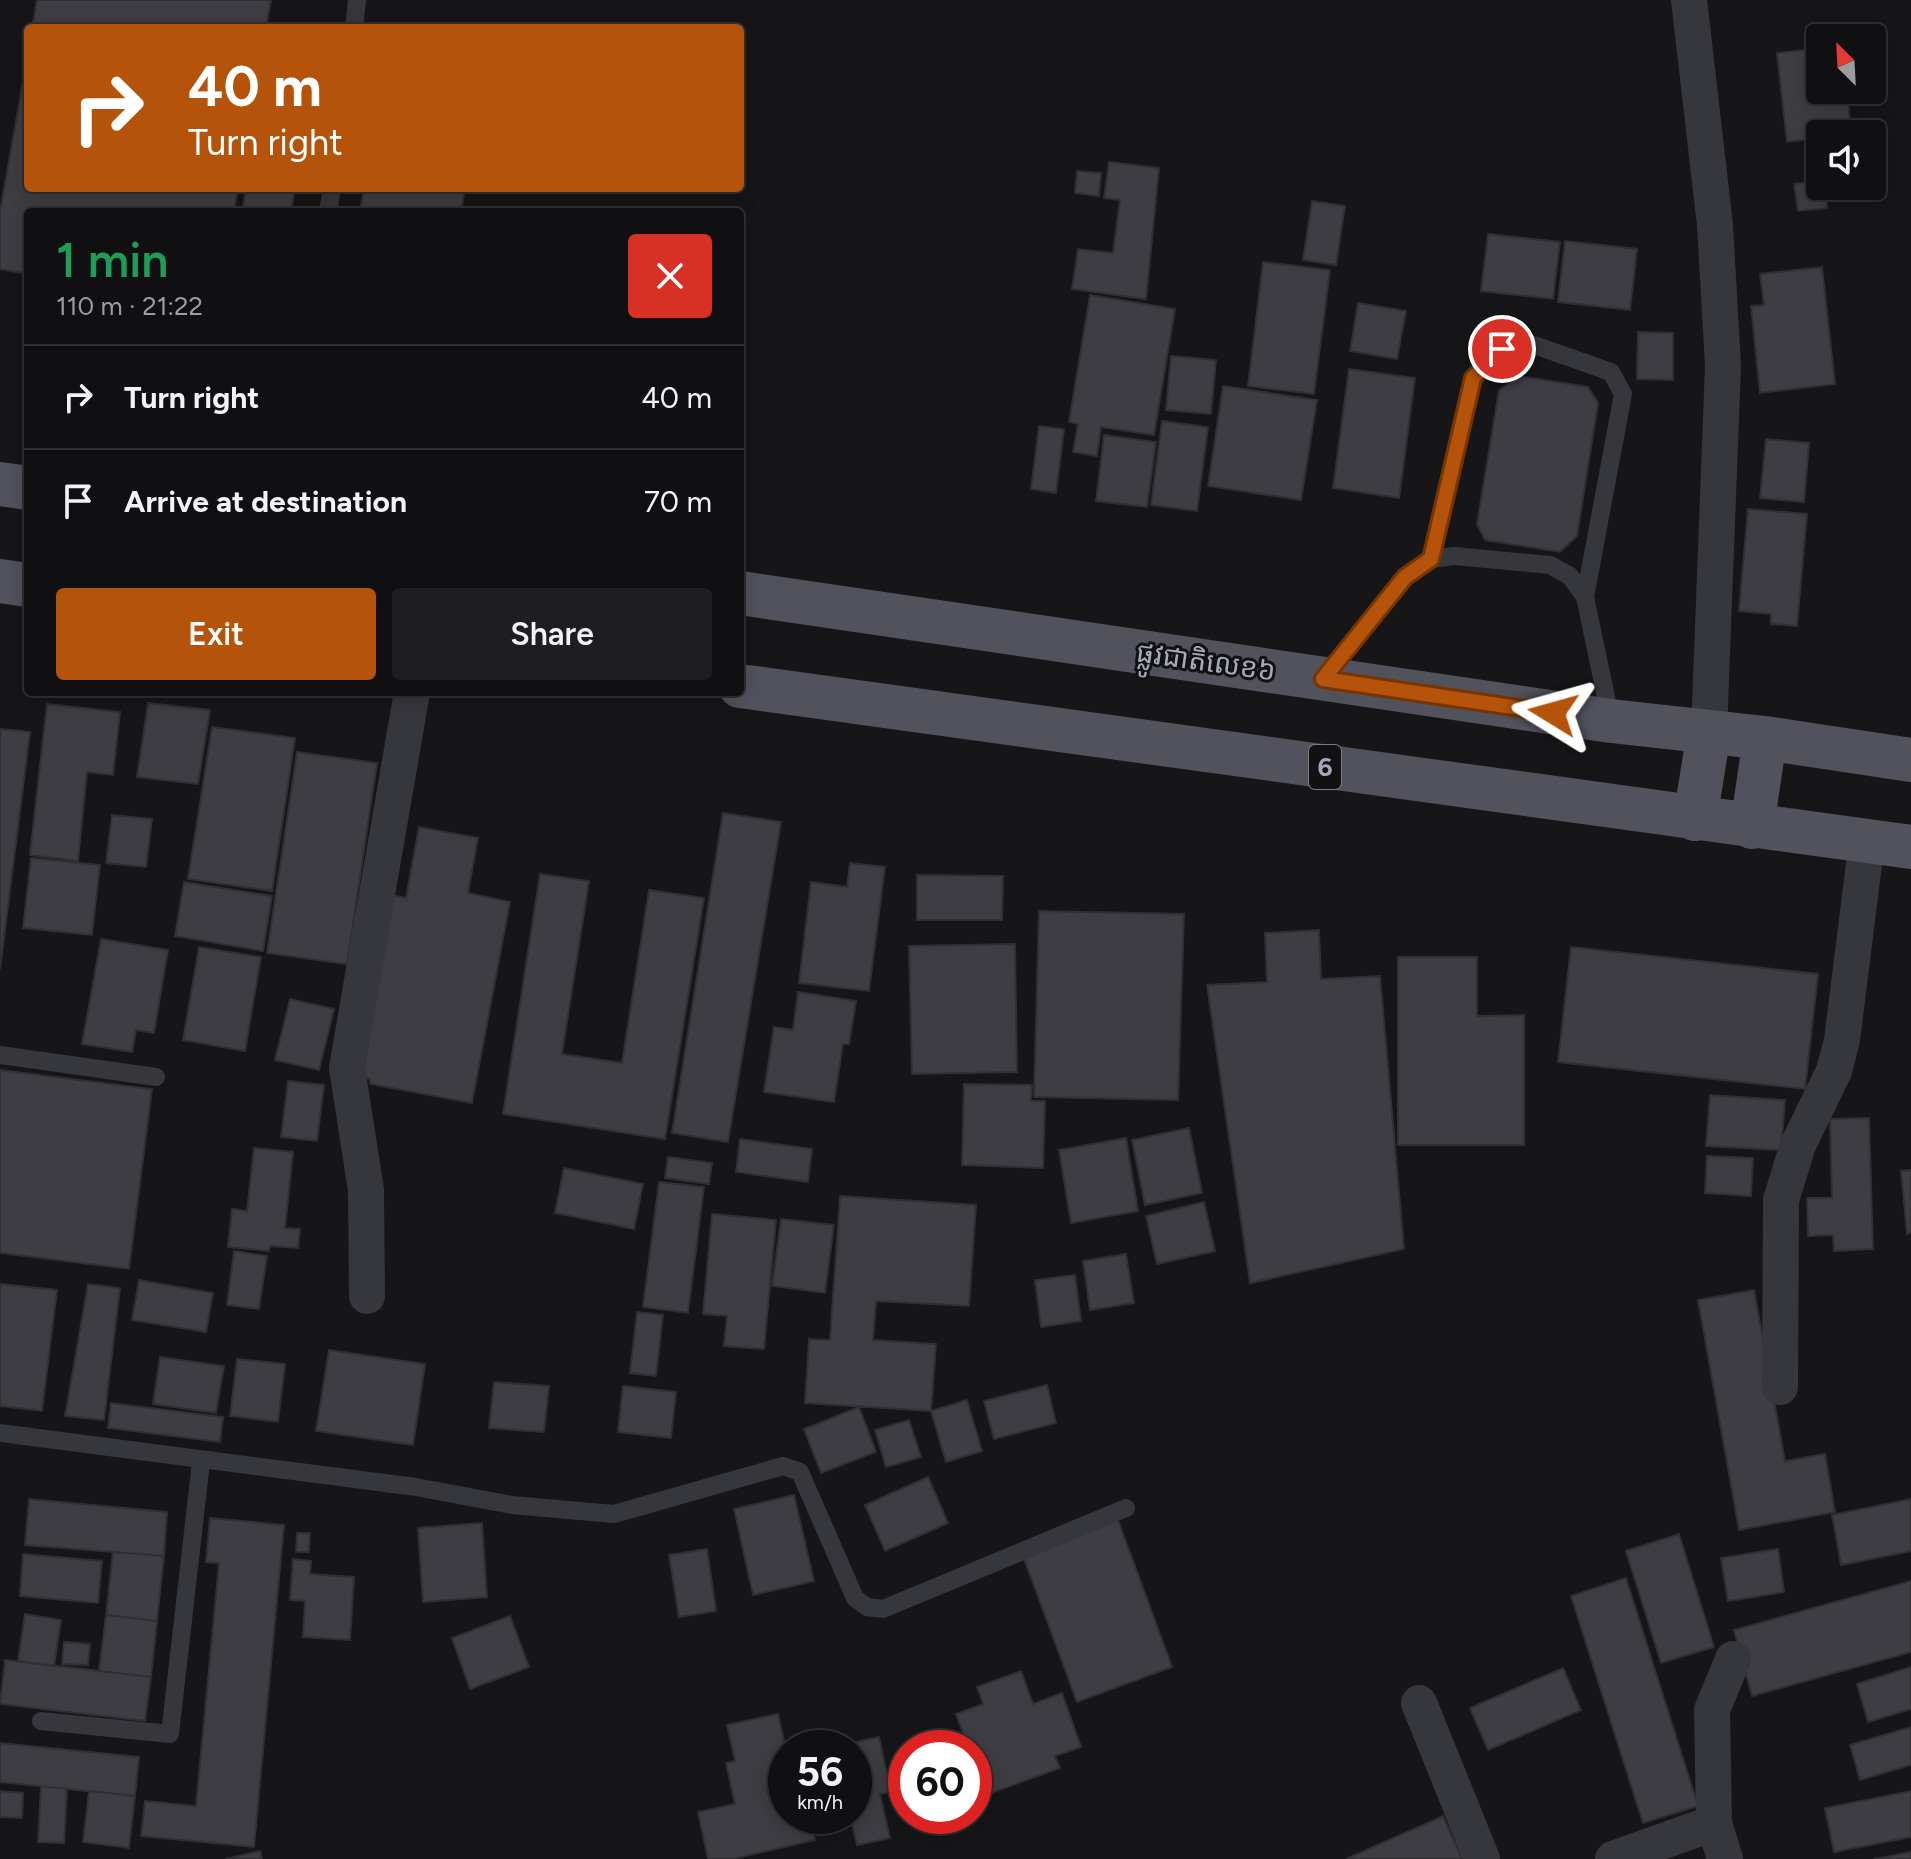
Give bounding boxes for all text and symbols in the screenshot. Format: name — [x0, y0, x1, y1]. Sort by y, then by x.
north arrow — [1806, 24, 1886, 104]
map controls — [1806, 24, 1886, 200]
text: 40 m — [188, 53, 322, 120]
icon: right — [56, 56, 160, 160]
button: sound — [1806, 120, 1886, 200]
text: Turn right — [188, 121, 343, 164]
text: 1 min — [56, 231, 168, 289]
button: close — [628, 234, 712, 318]
text: 110 m · 21:22 — [56, 290, 203, 322]
pin — [1468, 315, 1536, 383]
icon: arrive — [1480, 327, 1524, 371]
icon: right — [56, 375, 100, 419]
text: Turn right — [124, 379, 259, 416]
text: 40 m — [641, 379, 712, 416]
icon: arrive — [56, 479, 100, 523]
text: Arrive at destination — [124, 483, 407, 520]
text: 70 m — [644, 483, 712, 520]
button: Exit — [56, 588, 376, 680]
button: Share — [392, 588, 712, 680]
street label: ផ្លូវជាតិលេខ៦ — [1133, 634, 1278, 696]
position arrow — [1511, 671, 1595, 755]
road number: 6 — [1309, 745, 1341, 789]
speed limit sign: 60 — [888, 1730, 992, 1834]
text: 56 — [797, 1748, 843, 1796]
text: km/h — [797, 1790, 843, 1814]

